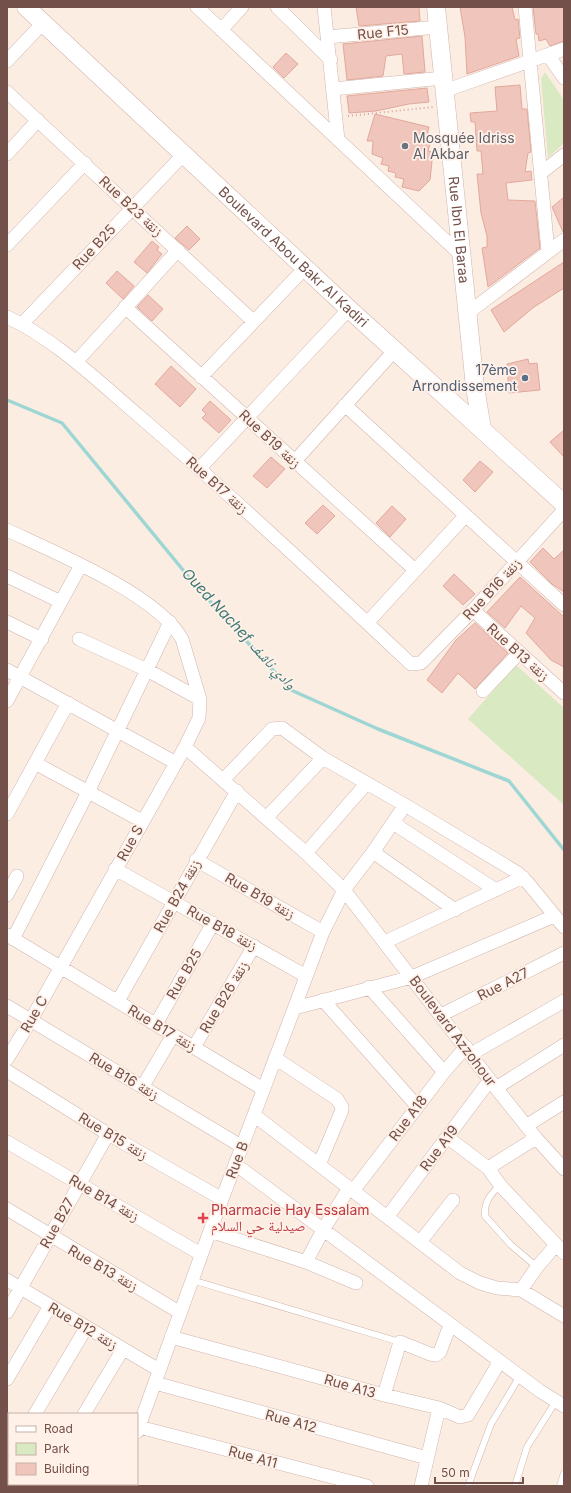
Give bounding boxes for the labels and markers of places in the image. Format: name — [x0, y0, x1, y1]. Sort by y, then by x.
place label: Mosquée Idriss Al Akbar — [413, 129, 515, 162]
marker: Mosquée Idriss Al Akbar — [400, 141, 410, 151]
place label: 17ème Arrondissement — [412, 361, 517, 394]
marker: 17ème Arrondissement — [520, 373, 530, 383]
place label: Pharmacie Hay Essalam صيدلية حي السلام — [211, 1201, 370, 1238]
marker: Pharmacie Hay Essalam صيدلية حي السلام — [198, 1213, 208, 1223]

